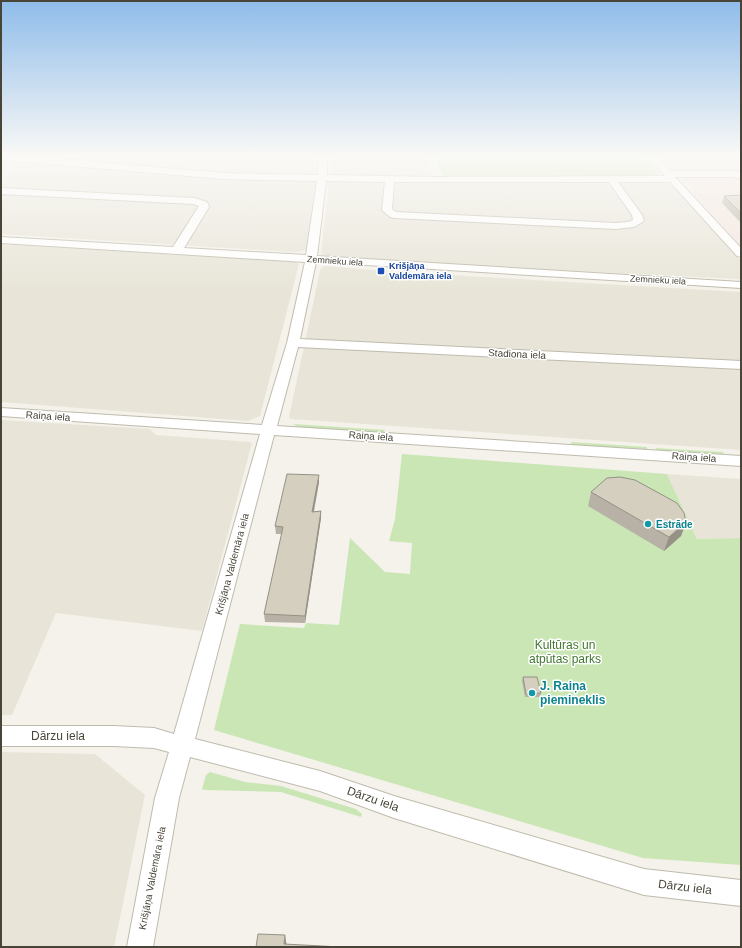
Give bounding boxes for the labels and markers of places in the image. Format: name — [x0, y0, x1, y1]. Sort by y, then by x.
place label: Krišjāņa Valdemāra iela — [389, 261, 453, 281]
marker: Krišjāņa Valdemāra iela — [376, 266, 386, 276]
marker: Estrāde — [643, 519, 653, 529]
place label: Estrāde — [656, 519, 693, 530]
place label: J. Raiņa piemineklis — [540, 679, 606, 707]
marker: J. Raiņa piemineklis — [527, 688, 537, 698]

